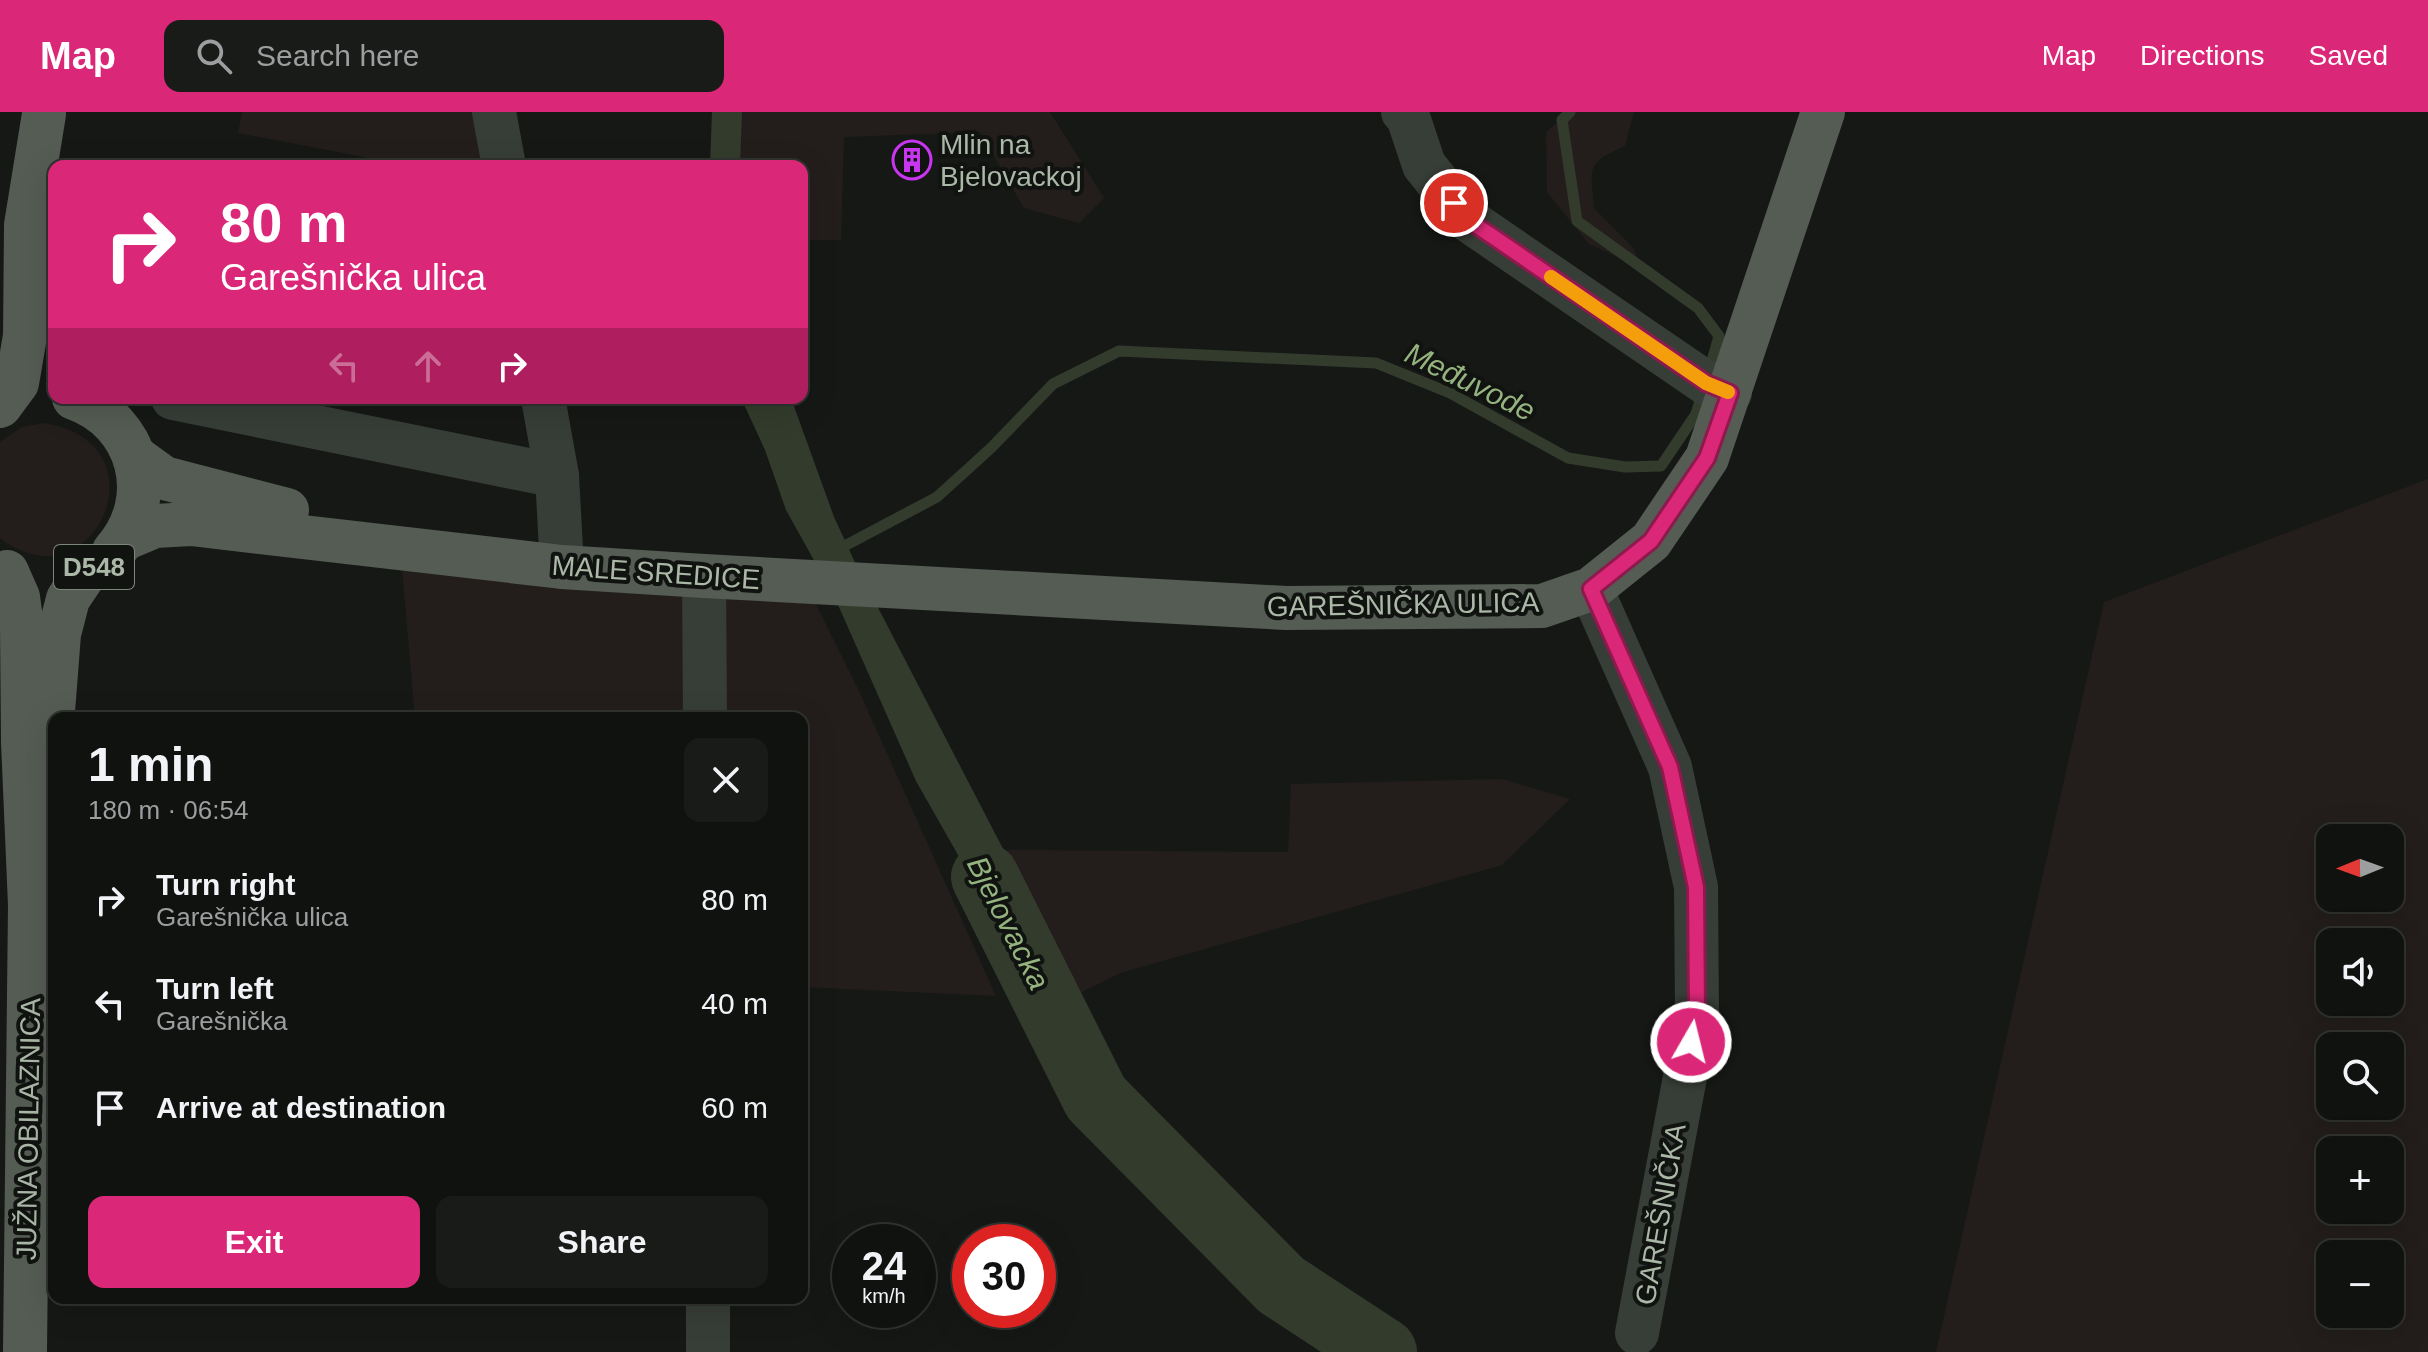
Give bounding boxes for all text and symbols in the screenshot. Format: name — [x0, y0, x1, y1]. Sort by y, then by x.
search box — [164, 20, 724, 92]
icon: search — [192, 34, 236, 78]
text: Map — [40, 35, 116, 77]
text: Search here — [256, 39, 419, 72]
text: Map — [2042, 40, 2096, 71]
text: Directions — [2140, 40, 2265, 71]
text: Saved — [2309, 40, 2388, 71]
place label: Mlin na Bjelovackoj — [940, 129, 1082, 192]
building icon: Mlin na Bjelovackoj — [891, 139, 933, 181]
pin — [1420, 169, 1488, 237]
icon: arrive — [1432, 181, 1476, 225]
text: 80 m — [220, 191, 348, 254]
icon: right — [88, 192, 192, 296]
text: Garešnička ulica — [220, 257, 486, 298]
water label: Međuvode — [1400, 336, 1540, 427]
icon: left — [322, 344, 366, 388]
icon: ahead — [406, 344, 450, 388]
icon: right — [490, 344, 534, 388]
road number: D548 — [54, 545, 134, 589]
street label: MALE SREDICE — [551, 550, 761, 595]
street label: GAREŠNIČKA ULICA — [1267, 587, 1540, 622]
text: 1 min — [88, 738, 213, 791]
button: close — [684, 738, 768, 822]
text: 180 m · 06:54 — [88, 795, 248, 825]
north arrow — [2316, 824, 2404, 912]
map controls — [2316, 824, 2404, 1328]
water label: Bjelovacka — [961, 851, 1056, 995]
text: Turn right — [156, 868, 295, 901]
icon: right — [88, 878, 132, 922]
text: 80 m — [701, 883, 768, 916]
text: Garešnička ulica — [156, 902, 348, 932]
button: sound — [2316, 928, 2404, 1016]
text: Turn left — [156, 972, 274, 1005]
icon: left — [88, 982, 132, 1026]
text: 40 m — [701, 987, 768, 1020]
street label: JUŽNA OBILAZNICA — [11, 997, 46, 1261]
position arrow — [1649, 1000, 1733, 1084]
text: Garešnička — [156, 1006, 288, 1036]
button: search — [2316, 1032, 2404, 1120]
icon: arrive — [88, 1086, 132, 1130]
text: Arrive at destination — [156, 1091, 446, 1124]
text: 60 m — [701, 1091, 768, 1124]
street label: GAREŠNIČKA — [1629, 1121, 1692, 1307]
button: + — [2316, 1136, 2404, 1224]
button: Exit — [88, 1196, 420, 1288]
button: Share — [436, 1196, 768, 1288]
speed limit sign: 30 — [952, 1224, 1056, 1328]
button: − — [2316, 1240, 2404, 1328]
text: 24 — [862, 1244, 906, 1288]
text: km/h — [862, 1285, 906, 1307]

